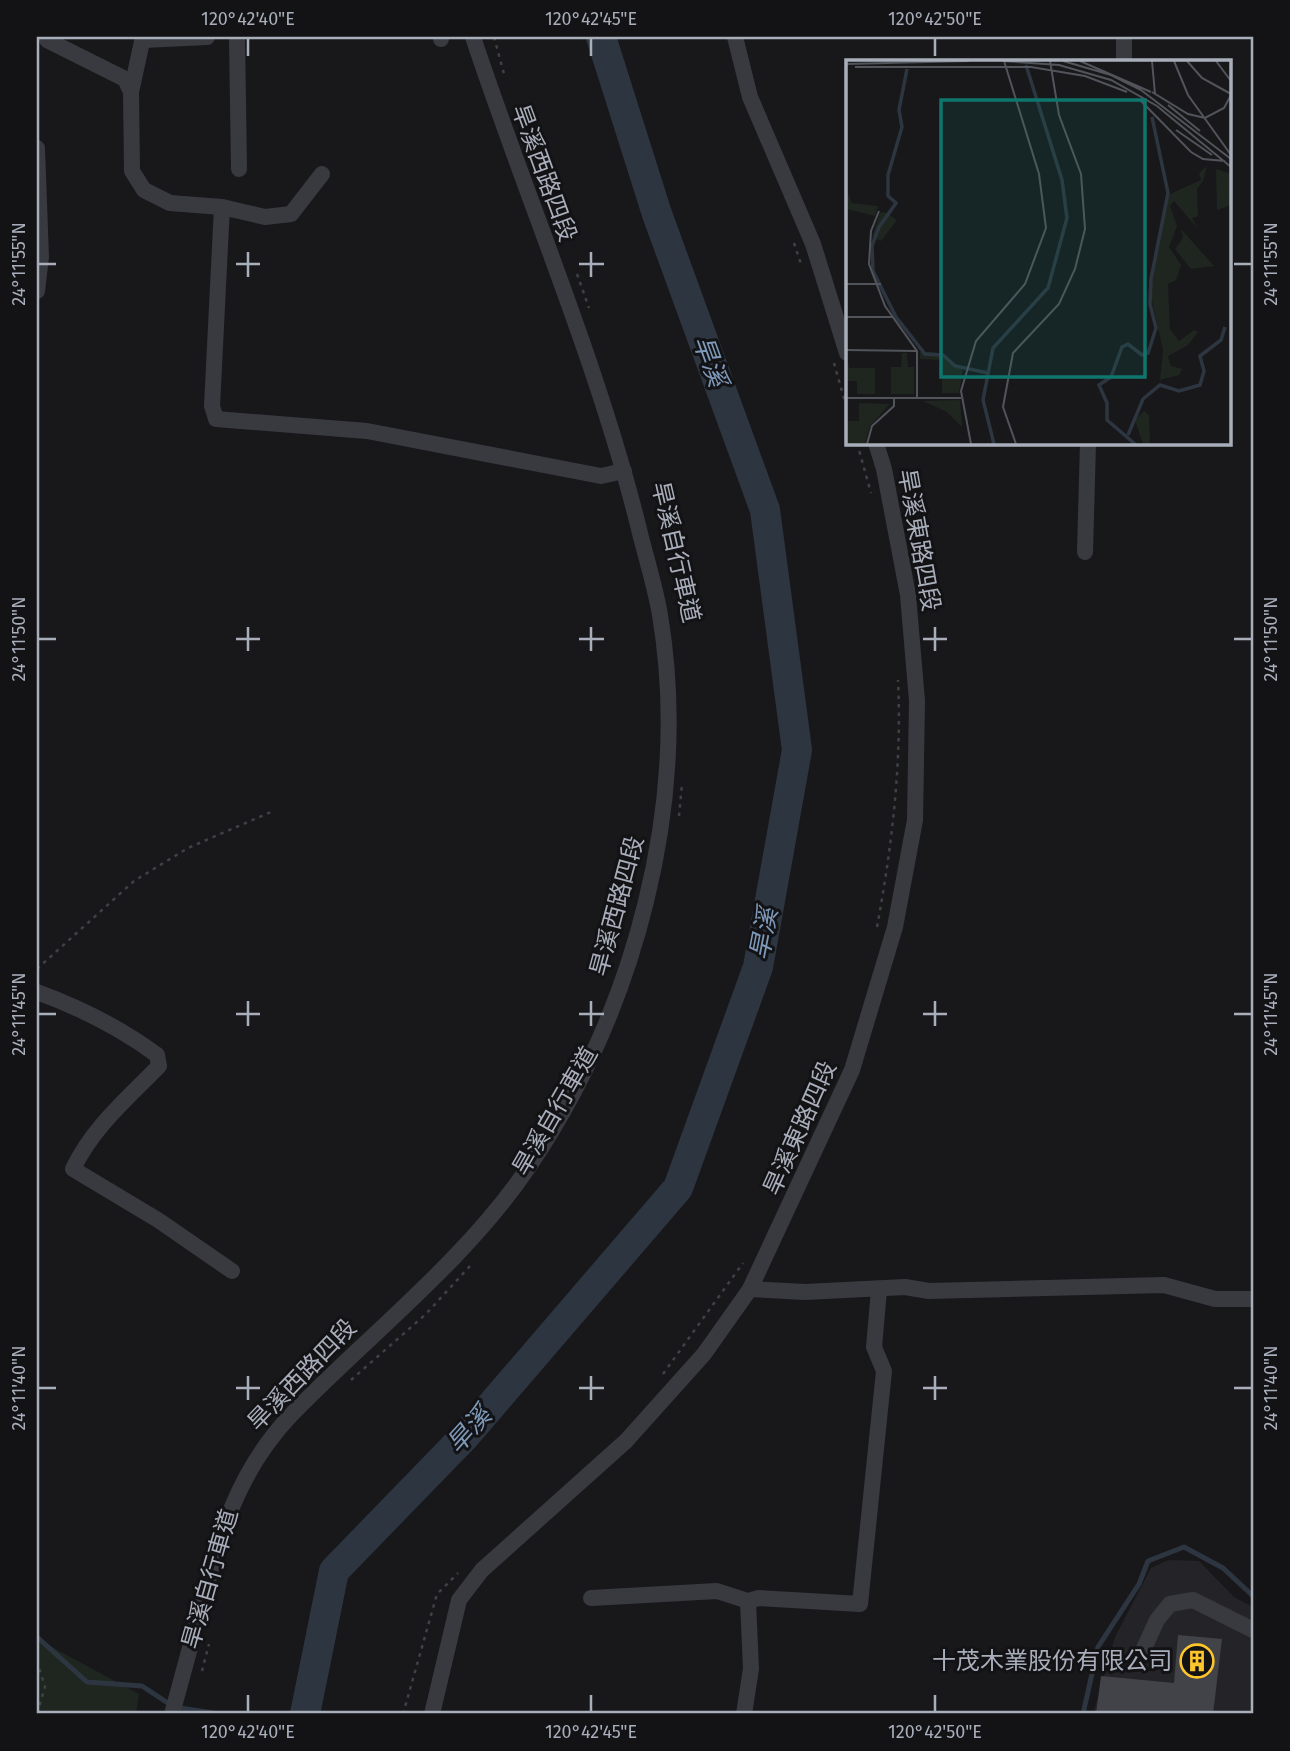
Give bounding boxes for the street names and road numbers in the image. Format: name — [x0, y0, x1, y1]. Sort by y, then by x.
street label: 旱溪西路四段 — [506, 101, 582, 245]
street label: 旱溪東路四段 — [893, 467, 945, 613]
street label: 旱溪自行車道 — [646, 479, 706, 625]
street label: 旱溪西路四段 — [585, 833, 649, 979]
street label: 旱溪自行車道 — [507, 1042, 603, 1180]
street label: 旱溪東路四段 — [758, 1057, 842, 1199]
street label: 旱溪西路四段 — [242, 1313, 362, 1437]
street label: 旱溪自行車道 — [177, 1506, 243, 1652]

